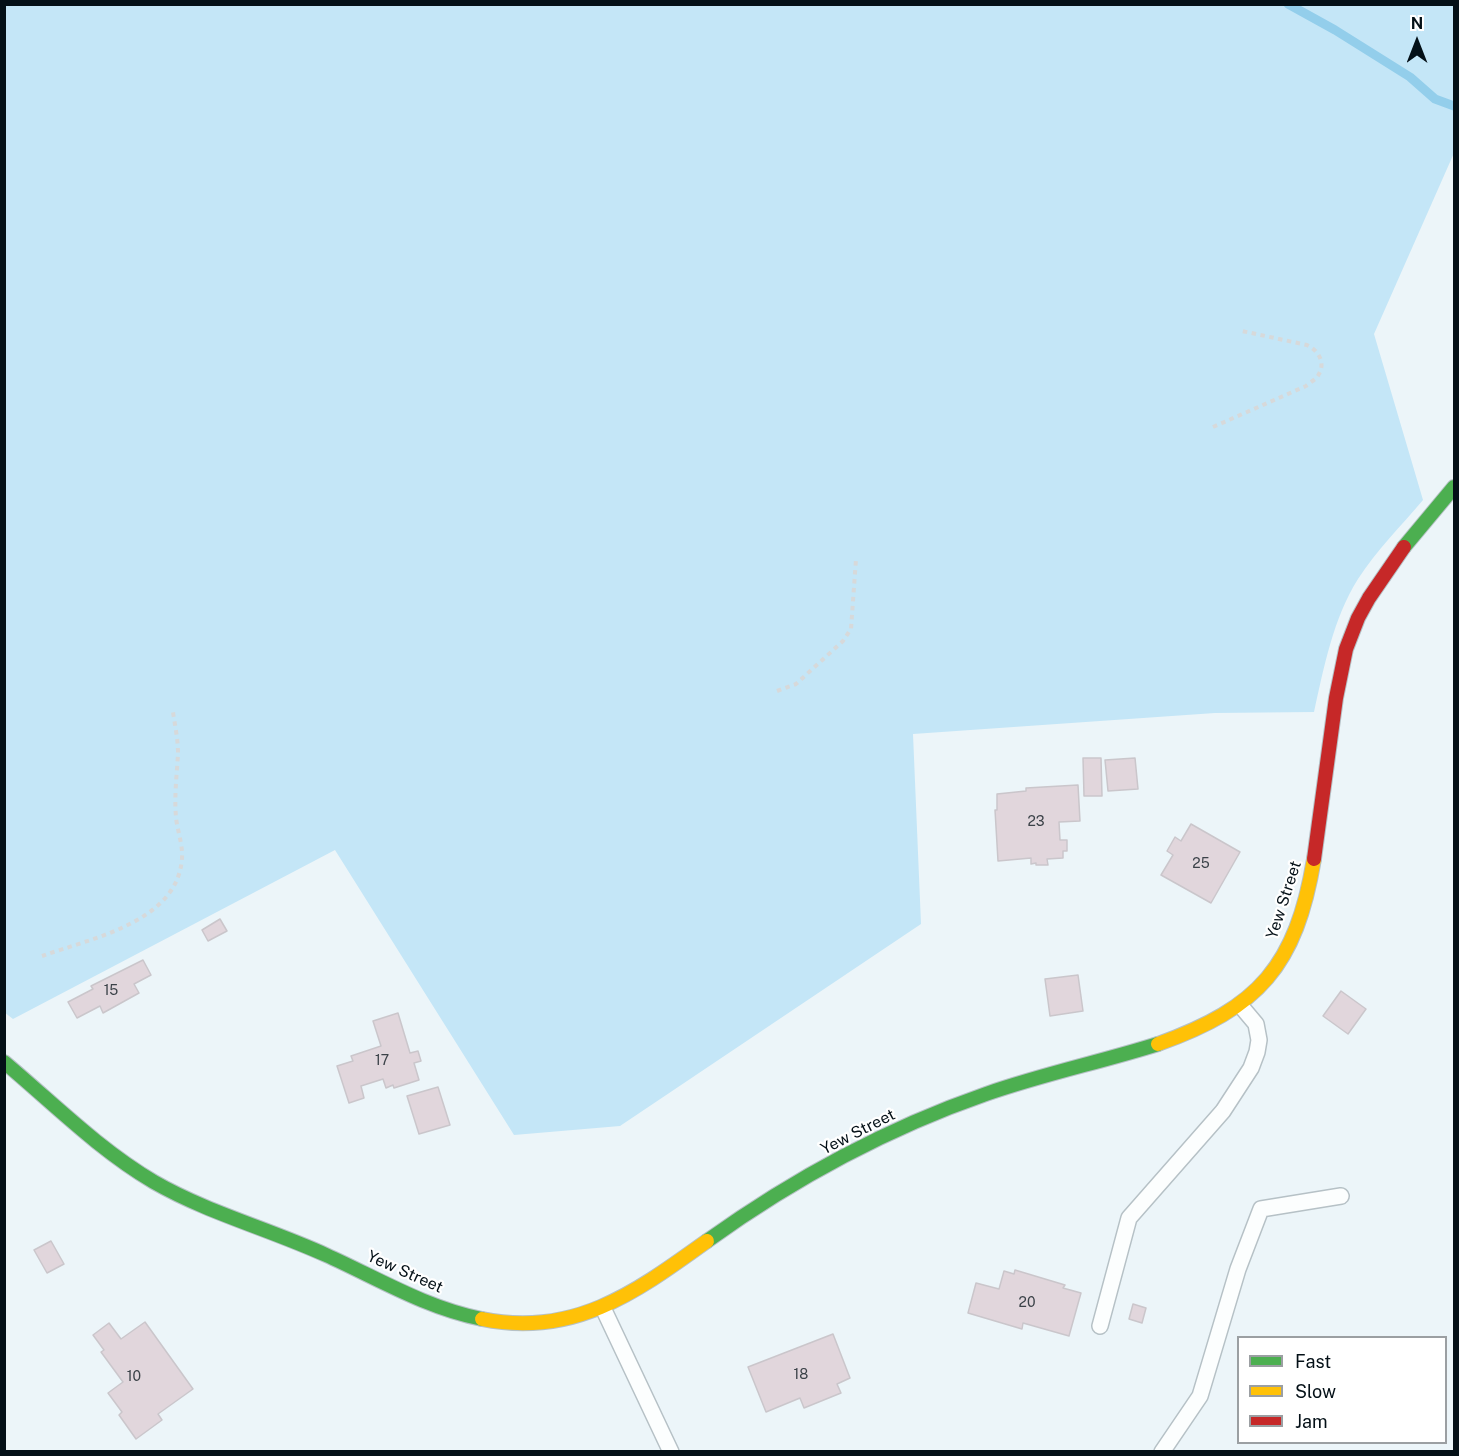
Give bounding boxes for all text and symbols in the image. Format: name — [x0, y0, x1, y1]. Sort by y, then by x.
north arrow — [1387, 12, 1447, 72]
text: N — [1411, 14, 1423, 33]
house number: 23 — [1027, 814, 1045, 830]
house number: 25 — [1192, 856, 1210, 872]
street label: Yew Street — [1262, 859, 1306, 941]
house number: 15 — [104, 983, 118, 999]
house number: 17 — [375, 1053, 389, 1069]
street label: Yew Street — [818, 1105, 898, 1159]
street label: Yew Street — [364, 1247, 446, 1297]
house number: 20 — [1019, 1295, 1035, 1311]
legend — [1237, 1336, 1447, 1444]
text: Fast — [1295, 1351, 1331, 1372]
house number: 18 — [794, 1367, 808, 1383]
house number: 10 — [127, 1369, 141, 1385]
text: Slow — [1295, 1381, 1336, 1402]
text: Jam — [1295, 1411, 1328, 1432]

